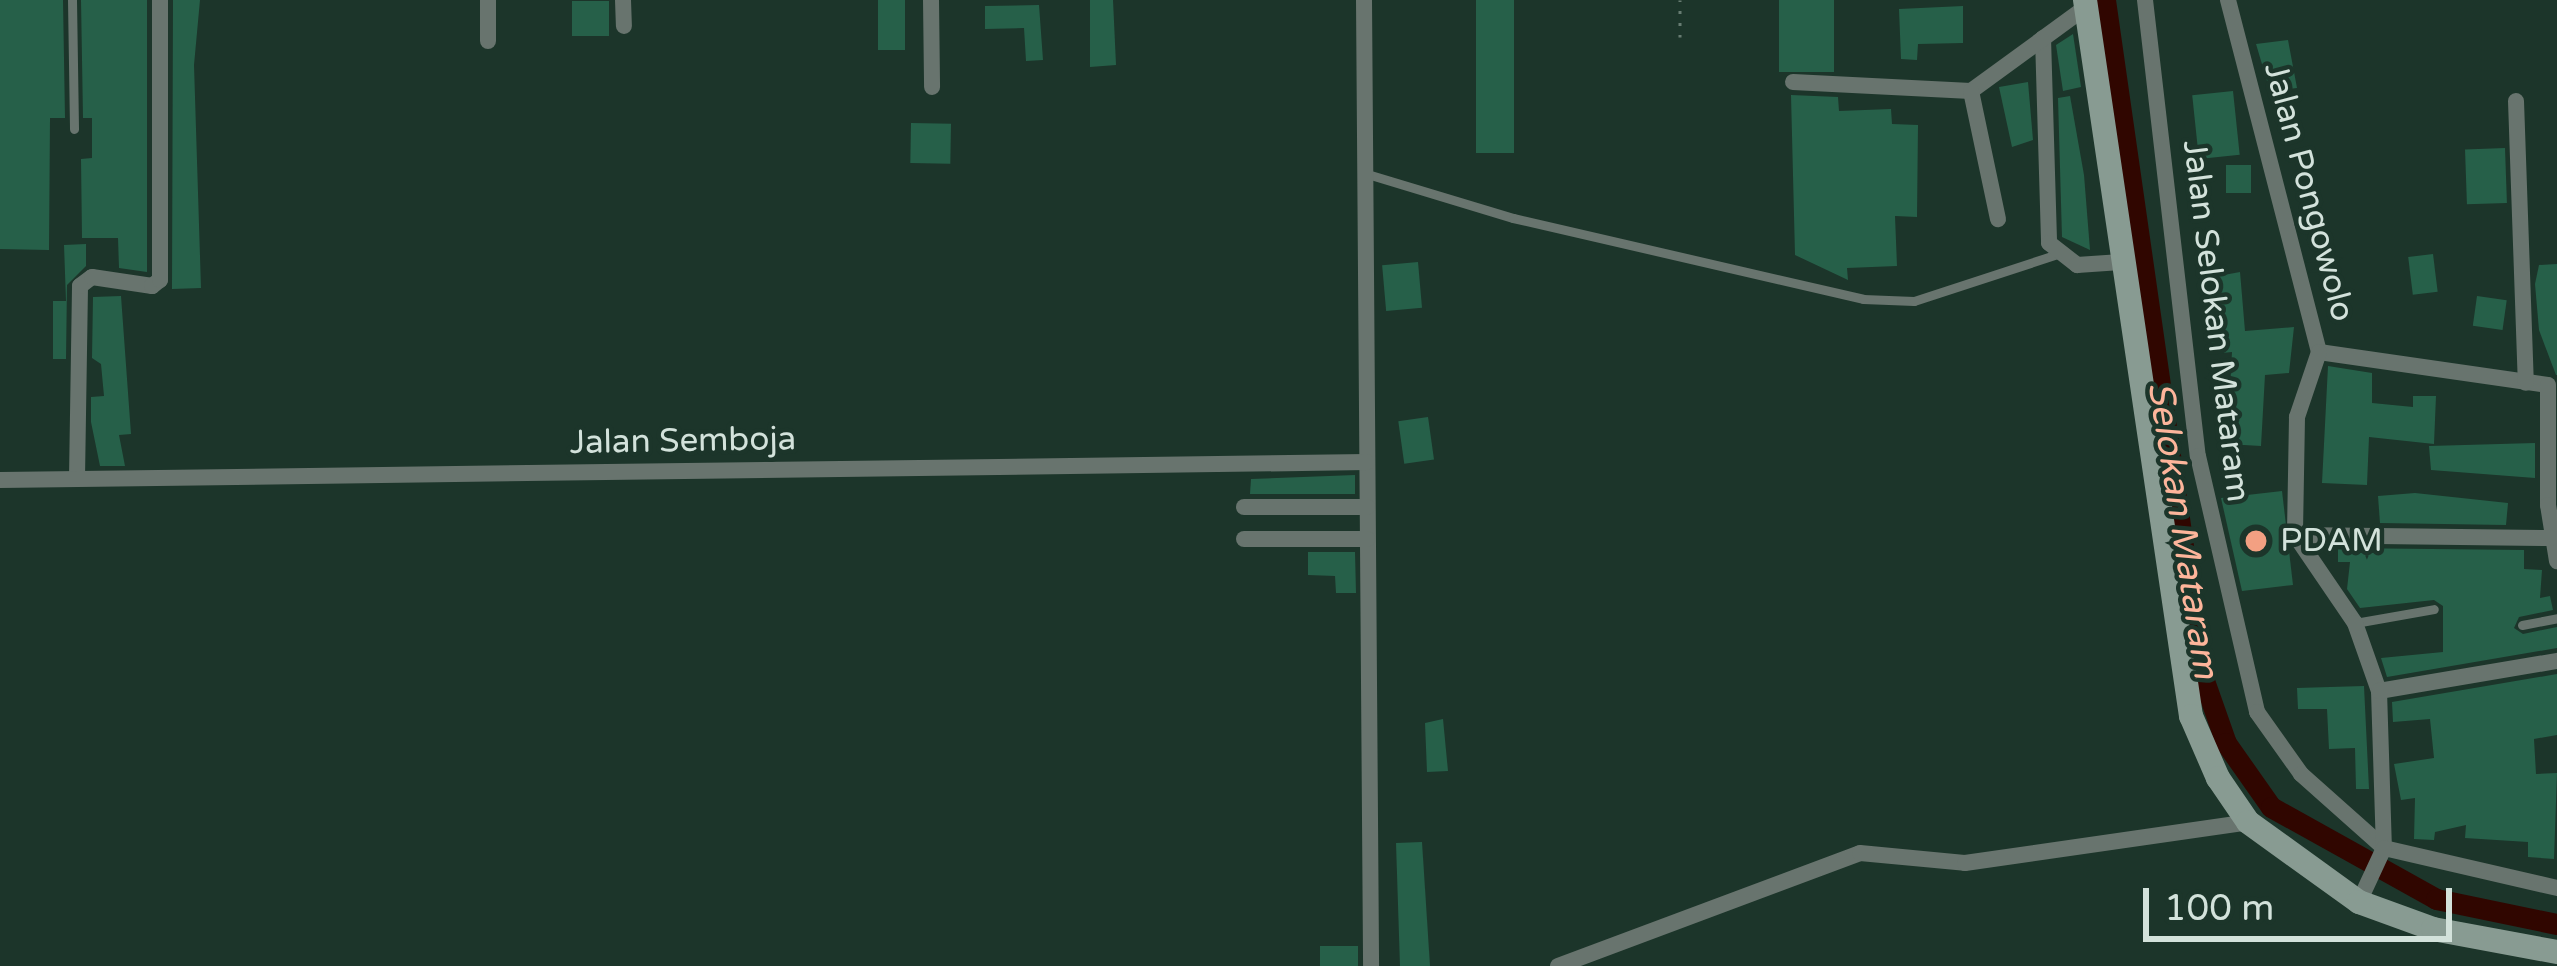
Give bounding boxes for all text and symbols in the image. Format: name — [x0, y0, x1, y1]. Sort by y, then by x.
street label: Jalan Pongowolo — [2255, 58, 2363, 326]
street label: Jalan Selokan Mataram — [2174, 138, 2258, 504]
water label: Selokan Mataram — [2138, 379, 2228, 681]
street label: Jalan Semboja — [569, 419, 797, 463]
place label: PDAM — [2280, 521, 2383, 561]
marker: PDAM — [2243, 528, 2269, 554]
scale bar — [2149, 864, 2458, 938]
text: 100 m — [2164, 887, 2274, 930]

